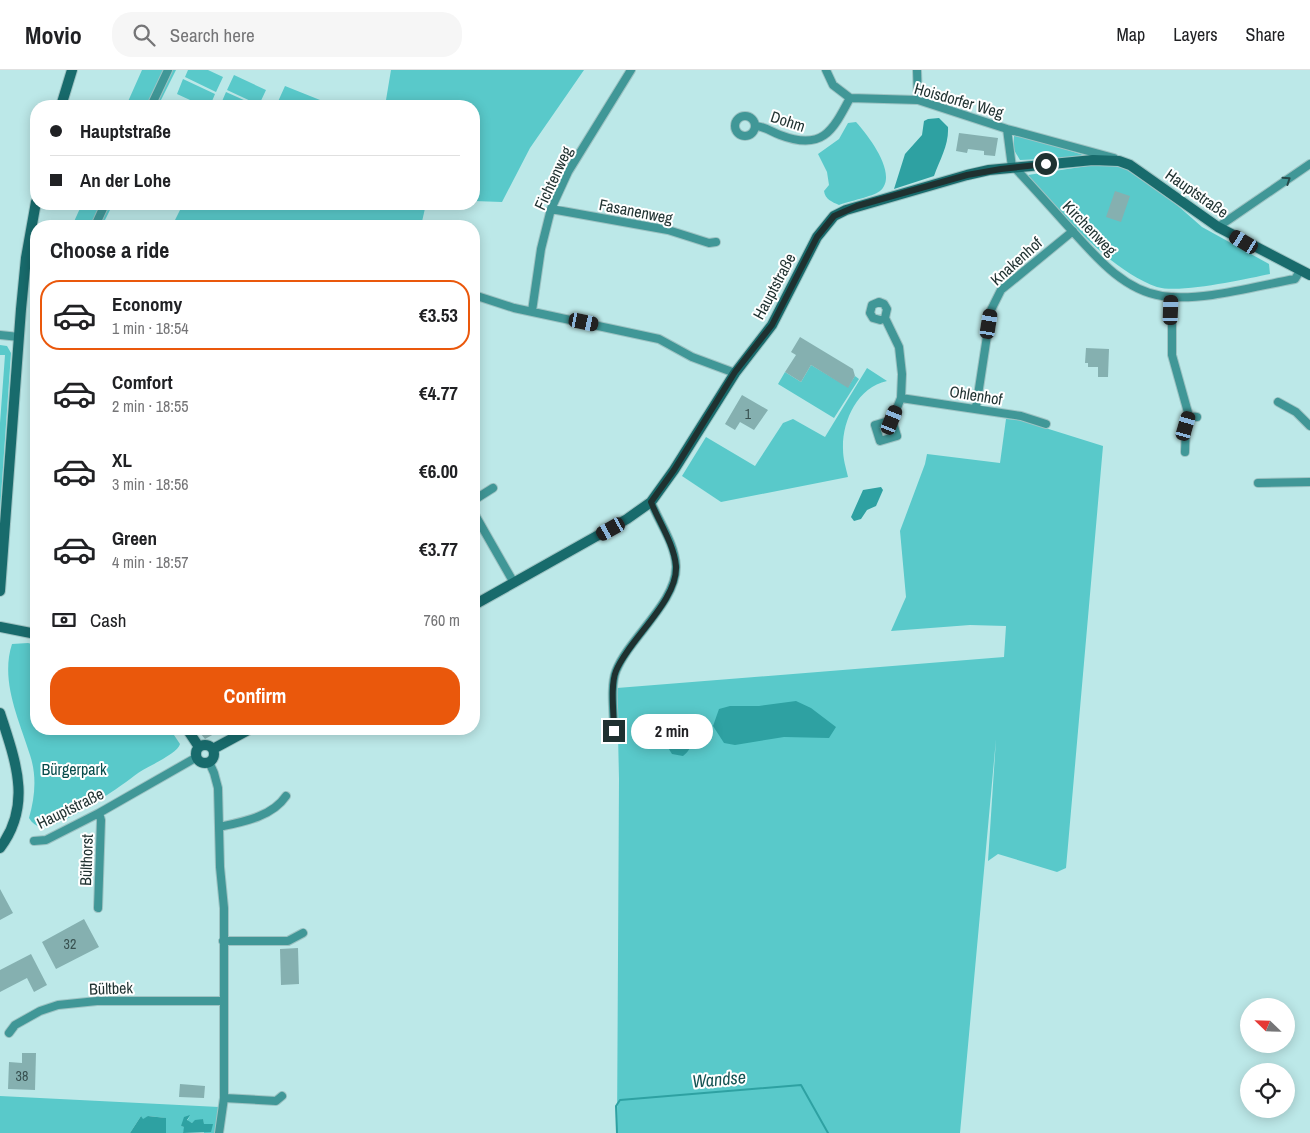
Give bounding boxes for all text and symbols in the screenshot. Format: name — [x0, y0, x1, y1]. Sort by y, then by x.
search box — [112, 12, 462, 57]
text: Movio — [25, 19, 82, 51]
icon: search — [130, 21, 158, 49]
text: Search here — [170, 22, 255, 48]
text: Map — [1117, 22, 1145, 47]
text: Layers — [1173, 22, 1218, 47]
text: Share — [1246, 22, 1285, 47]
street label: Hoisdorfer Weg — [912, 77, 1007, 123]
street label: Dohm — [768, 105, 808, 137]
text: Hauptstraße — [80, 118, 171, 144]
street label: Fichtenweg — [529, 142, 578, 213]
route start — [1035, 153, 1057, 175]
street label: Hauptstraße — [1161, 163, 1233, 223]
text: An der Lohe — [80, 167, 171, 193]
one-way arrow — [1282, 176, 1291, 186]
street label: Fasanenweg — [597, 193, 675, 229]
street label: Kirchenweg — [1058, 195, 1122, 261]
car — [1227, 228, 1260, 256]
street label: Knakenhof — [985, 232, 1047, 290]
text: Choose a ride — [50, 235, 169, 265]
street label: Hauptstraße — [747, 249, 801, 323]
text: Economy — [112, 291, 182, 317]
icon: car — [52, 293, 97, 338]
car — [1162, 295, 1179, 325]
text: €3.53 — [419, 302, 458, 328]
car — [979, 308, 998, 340]
car — [567, 312, 600, 332]
text: 1 min · 18:54 — [112, 317, 189, 339]
text: Comfort — [112, 369, 173, 395]
icon: car — [52, 371, 97, 416]
text: €4.77 — [419, 380, 458, 406]
street label: Ohlenhof — [948, 380, 1004, 410]
text: 2 min · 18:55 — [112, 395, 189, 417]
car — [879, 403, 904, 437]
house number: 1 — [745, 405, 752, 423]
car — [1174, 410, 1197, 442]
text: XL — [112, 447, 132, 473]
icon: car — [52, 449, 97, 494]
text: €6.00 — [419, 458, 458, 484]
text: 3 min · 18:56 — [112, 473, 189, 495]
car — [594, 515, 627, 543]
text: Green — [112, 525, 157, 551]
icon: car — [52, 527, 97, 572]
text: €3.77 — [419, 536, 458, 562]
text: 4 min · 18:57 — [112, 551, 189, 573]
icon: cash — [50, 606, 78, 634]
text: Cash — [90, 607, 126, 633]
text: 760 m — [424, 609, 460, 631]
button: Confirm — [50, 667, 460, 725]
callout: 2 min — [632, 714, 714, 748]
route end — [603, 720, 625, 742]
text: 2 min — [655, 720, 689, 742]
park label: Bürgerpark — [42, 758, 107, 780]
street label: Hauptstraße — [33, 782, 107, 834]
street label: Bülthorst — [74, 833, 98, 886]
house number: 32 — [64, 935, 76, 953]
street label: Bültbek — [89, 976, 134, 1000]
north arrow — [1240, 998, 1295, 1052]
map controls — [1240, 998, 1295, 1118]
button: locate — [1240, 1063, 1295, 1118]
water label: Wandse — [691, 1064, 747, 1094]
house number: 38 — [16, 1067, 28, 1085]

